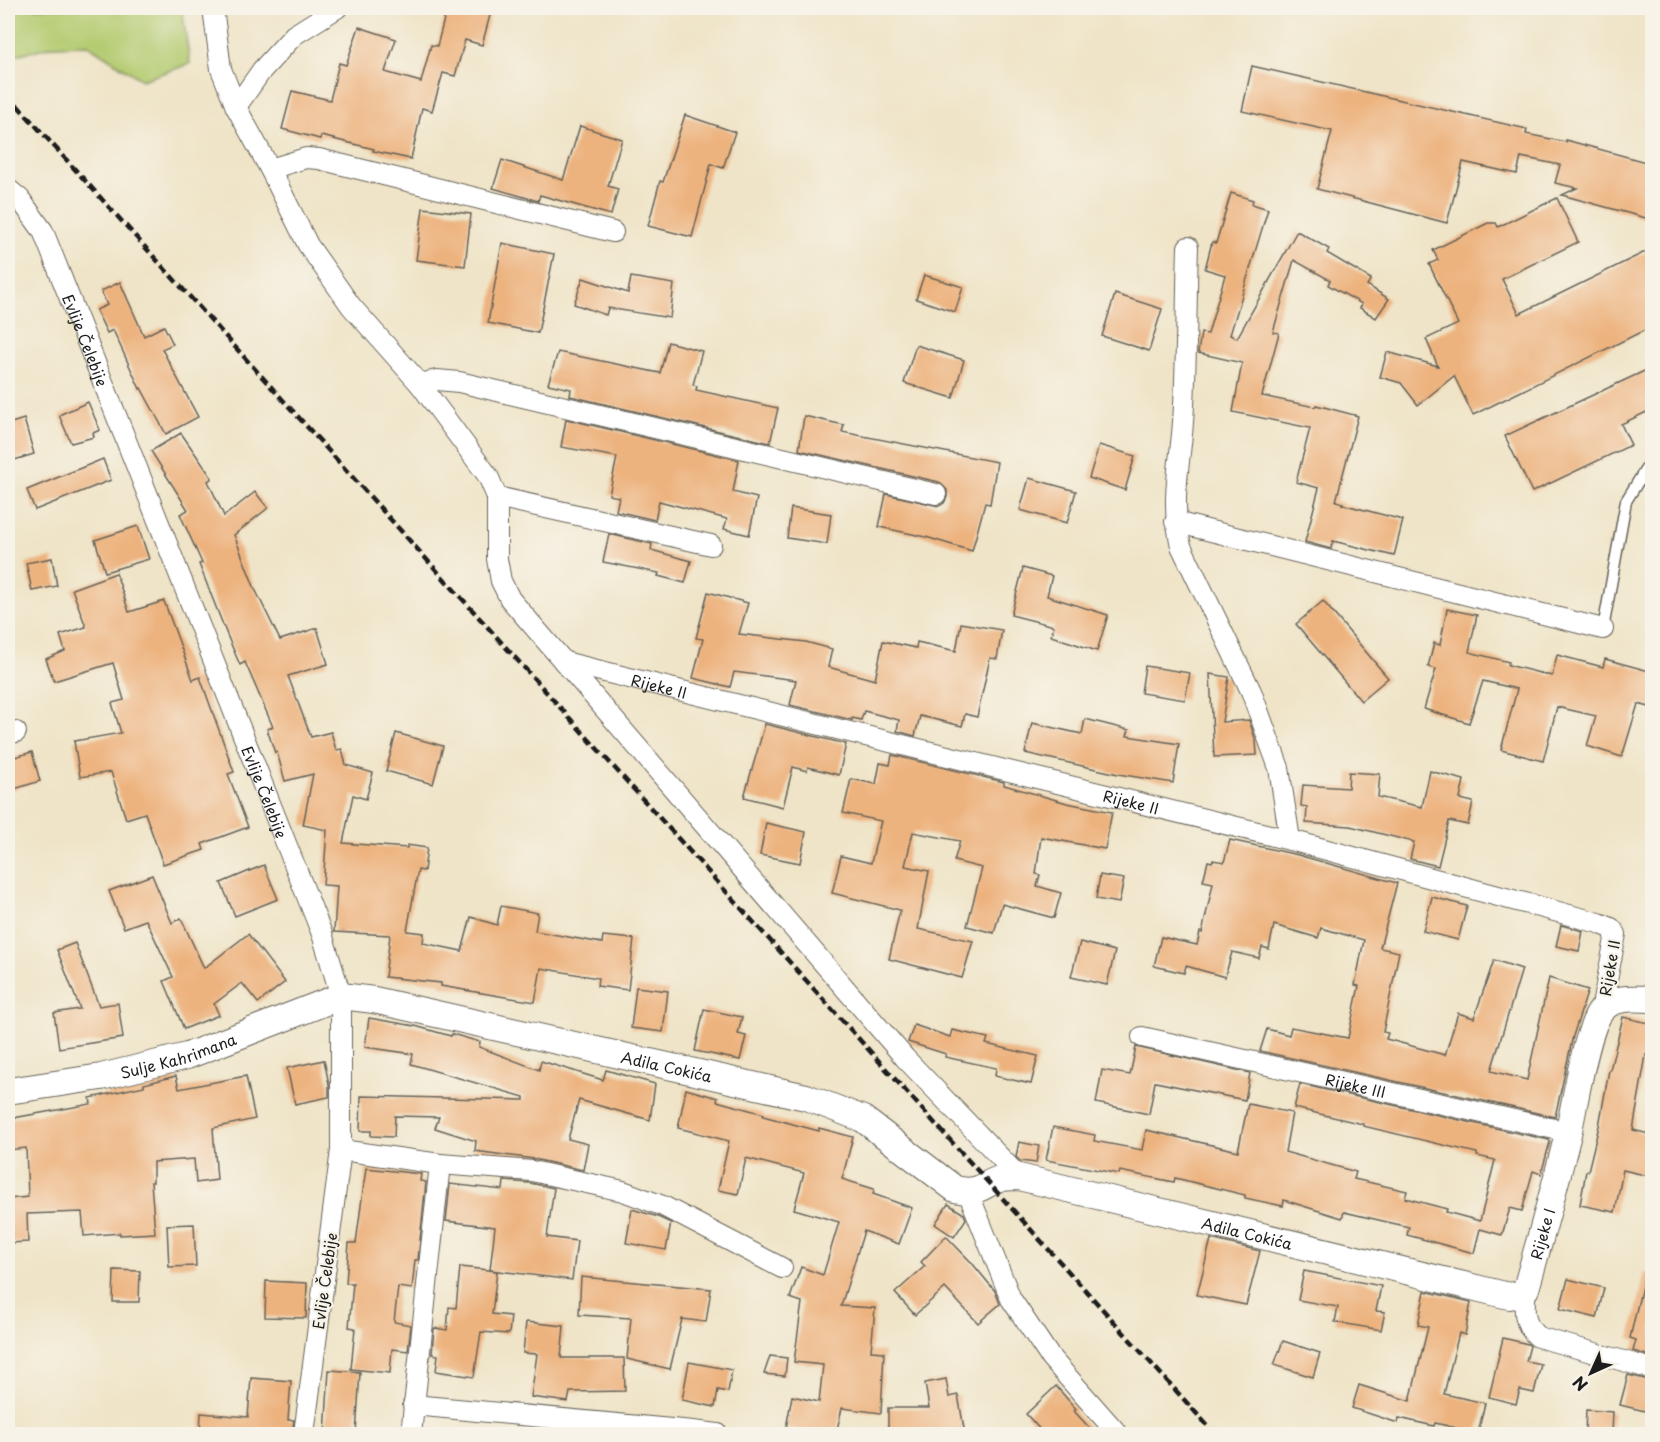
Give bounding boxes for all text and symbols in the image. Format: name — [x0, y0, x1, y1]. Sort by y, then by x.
street label: Evlije Čelebije — [58, 290, 115, 389]
street label: Rijeke II — [629, 667, 690, 703]
street label: Evlije Čelebije — [237, 742, 294, 841]
street label: Rijeke II — [1101, 783, 1162, 819]
street label: Rijeke II — [1593, 938, 1625, 998]
street label: Sulje Kahrimana — [118, 1026, 240, 1083]
street label: Adila Cokića — [619, 1044, 715, 1087]
street label: Rijeke III — [1323, 1067, 1388, 1103]
street label: Rijeke I — [1523, 1205, 1560, 1262]
street label: Adila Cokića — [1199, 1210, 1295, 1255]
street label: Evlije Čelebije — [306, 1231, 342, 1331]
north arrow — [1561, 1343, 1621, 1403]
text: N — [1567, 1371, 1593, 1397]

